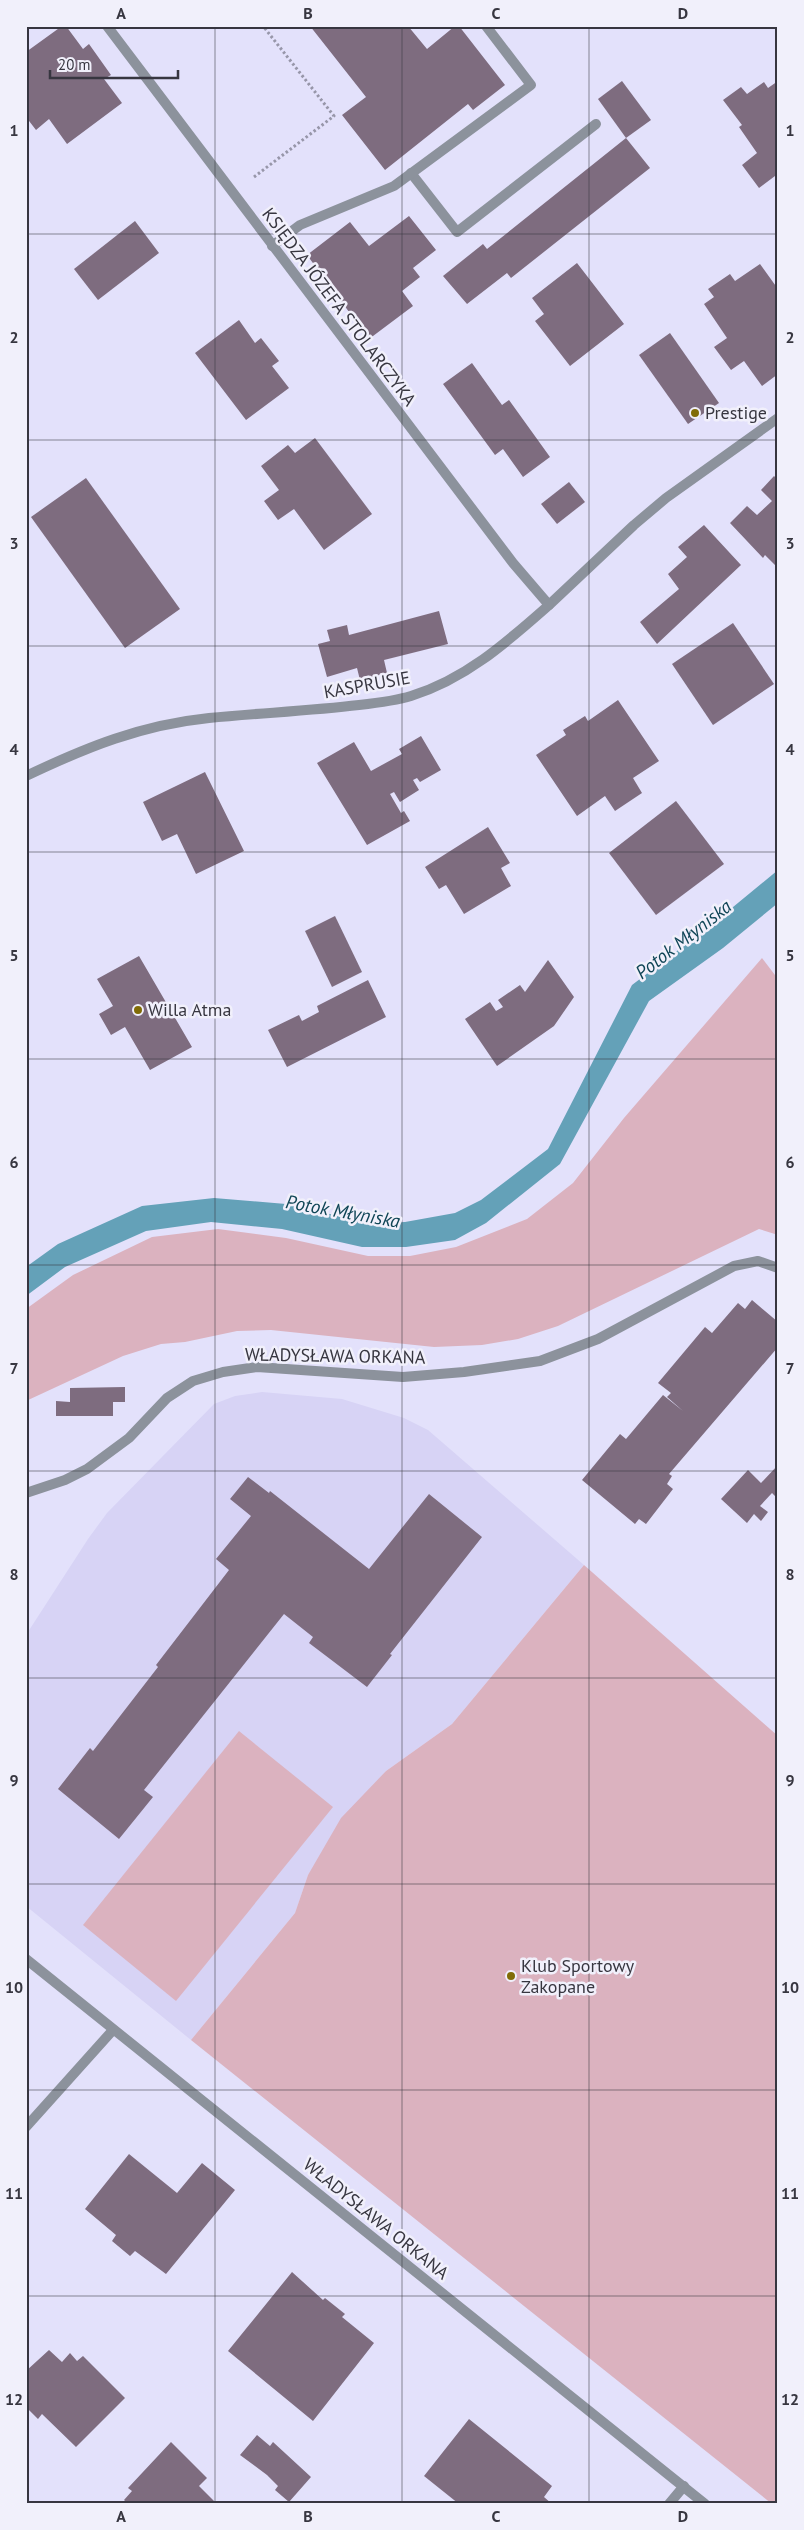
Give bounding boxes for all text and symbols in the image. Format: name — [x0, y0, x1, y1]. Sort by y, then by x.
text: A — [116, 3, 126, 23]
text: B — [303, 3, 313, 23]
text: C — [492, 3, 501, 23]
text: D — [678, 3, 688, 23]
scale bar — [50, 48, 178, 80]
text: 20 m — [58, 55, 91, 74]
text: 1 — [9, 120, 19, 140]
text: 1 — [785, 120, 795, 140]
street label: KSIĘDZA JÓZEFA STOLARCZYKA — [257, 203, 422, 411]
text: 2 — [9, 327, 19, 347]
text: 2 — [785, 327, 795, 347]
place label: Prestige — [705, 401, 767, 424]
marker: Prestige — [689, 407, 701, 419]
text: 3 — [9, 533, 19, 553]
text: 3 — [785, 533, 795, 553]
street label: KASPRUSIE — [322, 666, 412, 703]
text: 4 — [9, 739, 19, 759]
text: 4 — [785, 739, 795, 759]
water label: Potok Młyniska — [630, 894, 737, 984]
text: 5 — [9, 945, 19, 965]
text: 5 — [785, 945, 795, 965]
place label: Willa Atma — [148, 998, 231, 1021]
marker: Willa Atma — [132, 1004, 144, 1016]
text: 6 — [9, 1152, 19, 1172]
text: 6 — [785, 1152, 795, 1172]
water label: Potok Młyniska — [284, 1189, 403, 1233]
street label: WŁADYSŁAWA ORKANA — [245, 1342, 426, 1369]
text: 7 — [9, 1358, 19, 1378]
text: 7 — [785, 1358, 795, 1378]
text: 8 — [9, 1564, 19, 1584]
text: 8 — [785, 1564, 795, 1584]
text: 9 — [9, 1770, 19, 1790]
text: 9 — [785, 1770, 795, 1790]
place label: Klub Sportowy Zakopane — [521, 1954, 635, 1998]
marker: Klub Sportowy Zakopane — [505, 1970, 517, 1982]
text: 10 — [5, 1977, 23, 1997]
text: 10 — [781, 1977, 799, 1997]
street label: WŁADYSŁAWA ORKANA — [299, 2153, 454, 2285]
text: 11 — [5, 2183, 23, 2203]
text: 11 — [781, 2183, 799, 2203]
text: 12 — [5, 2389, 23, 2409]
text: 12 — [781, 2389, 799, 2409]
text: A — [116, 2506, 126, 2526]
text: B — [303, 2506, 313, 2526]
text: C — [492, 2506, 501, 2526]
text: D — [678, 2506, 688, 2526]

